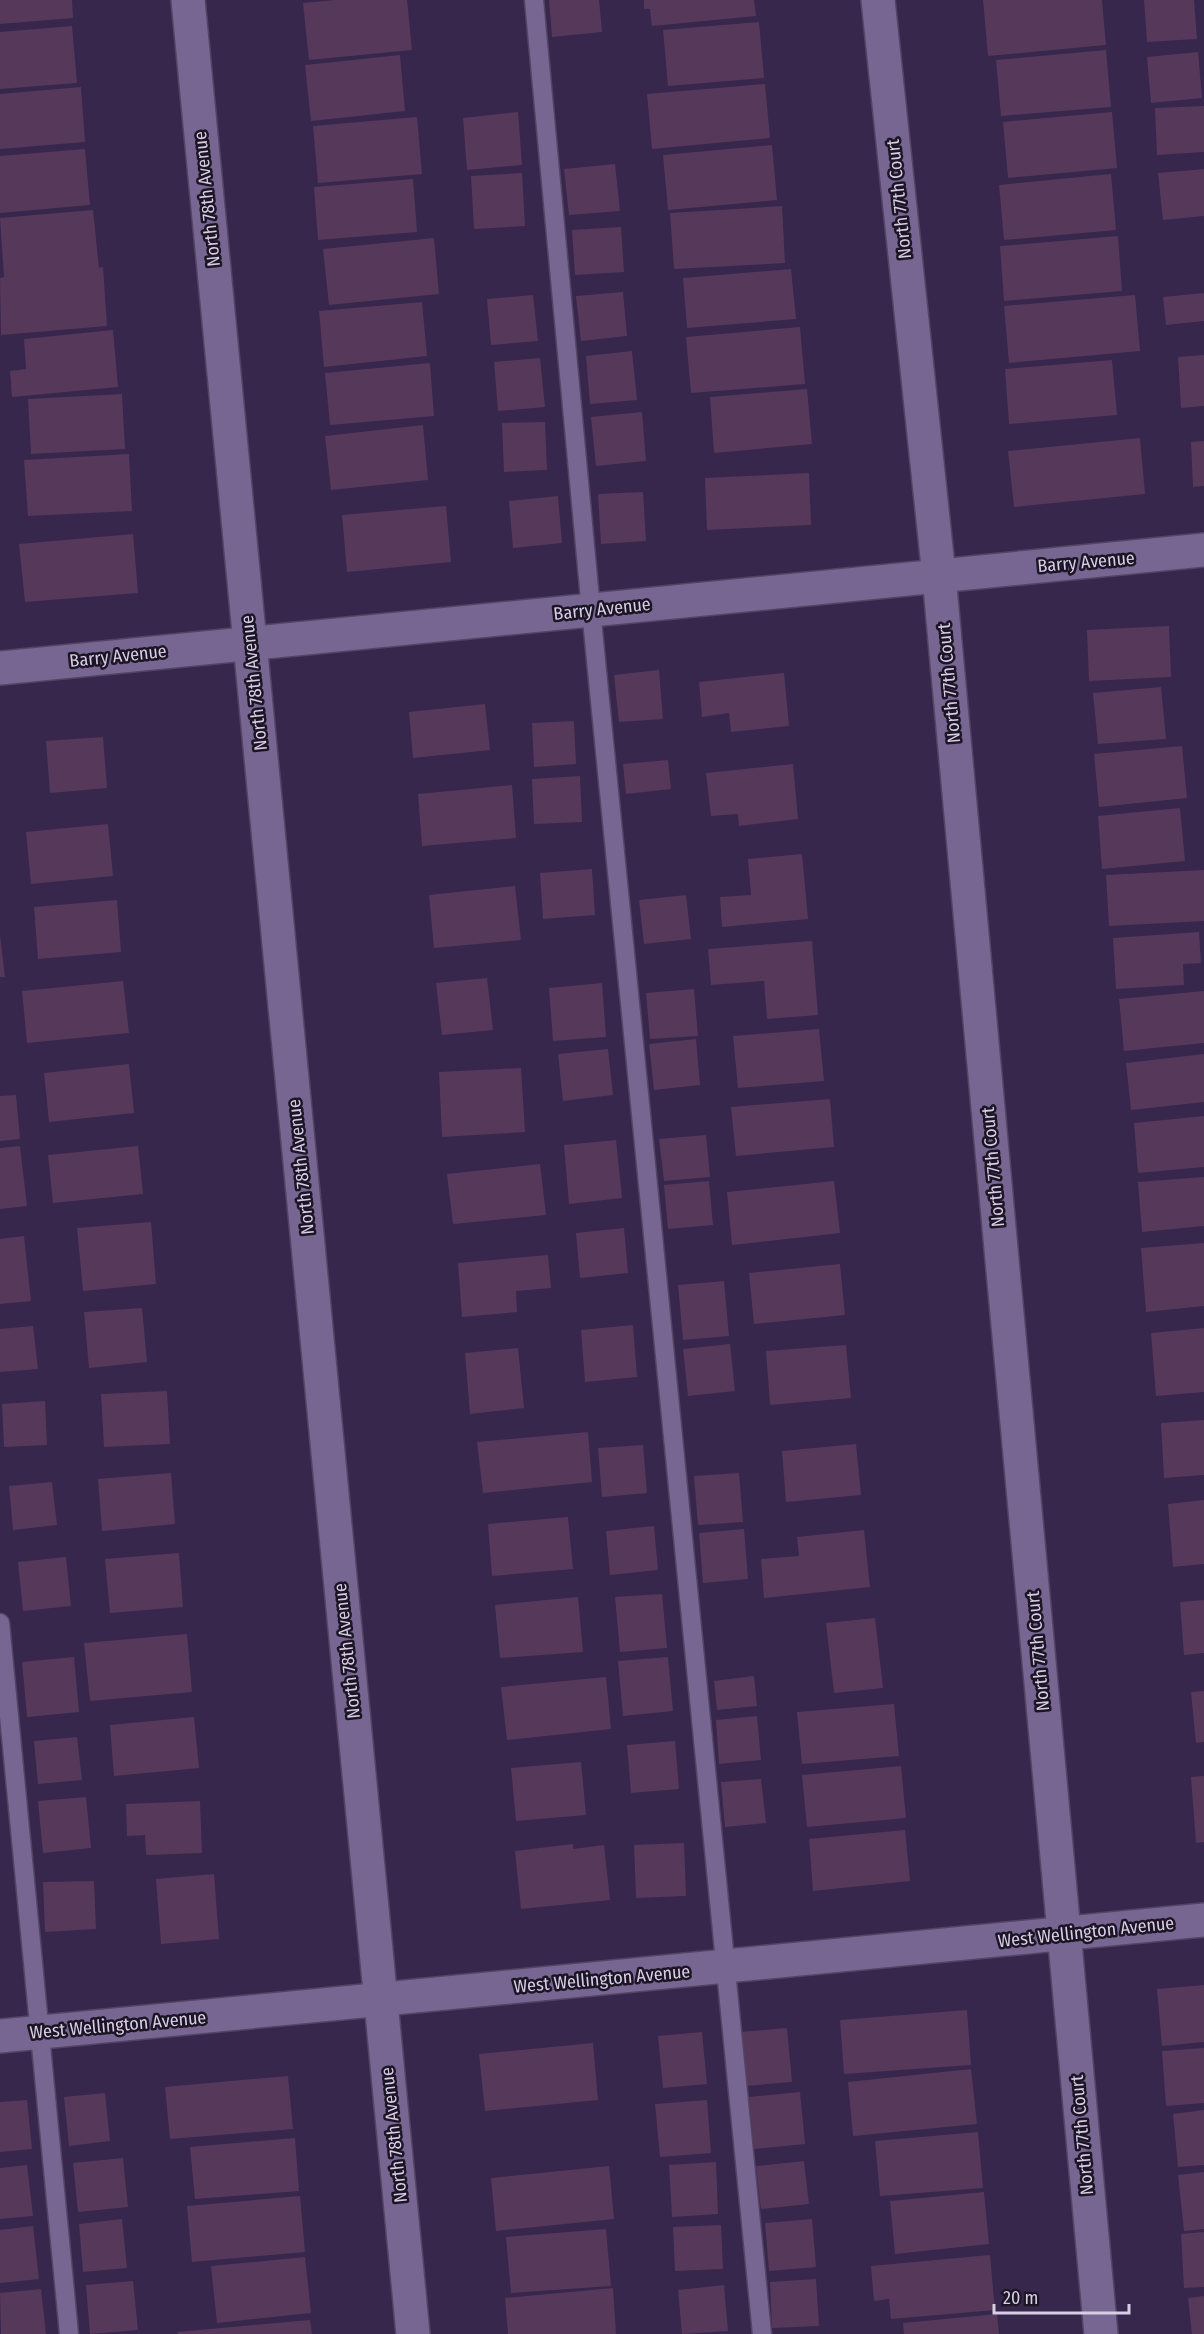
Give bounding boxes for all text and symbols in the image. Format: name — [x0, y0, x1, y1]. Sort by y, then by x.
street label: North 78th Avenue — [189, 130, 225, 268]
street label: North 77th Court — [882, 138, 916, 260]
street label: Barry Avenue — [1036, 547, 1136, 577]
street label: Barry Avenue — [552, 593, 652, 625]
street label: North 78th Avenue — [236, 614, 272, 752]
street label: North 77th Court — [933, 622, 965, 744]
street label: Barry Avenue — [68, 640, 168, 672]
street label: North 78th Avenue — [283, 1098, 319, 1236]
street label: North 77th Court — [977, 1106, 1009, 1228]
street label: North 78th Avenue — [329, 1582, 365, 1720]
street label: North 77th Court — [1022, 1590, 1054, 1712]
street label: West Wellington Avenue — [997, 1912, 1175, 1952]
street label: West Wellington Avenue — [513, 1960, 691, 1998]
street label: West Wellington Avenue — [29, 2006, 207, 2044]
street label: North 78th Avenue — [376, 2066, 412, 2204]
street label: North 77th Court — [1066, 2074, 1098, 2196]
scale bar — [994, 2277, 1129, 2315]
text: 20 m — [1003, 2287, 1038, 2309]

